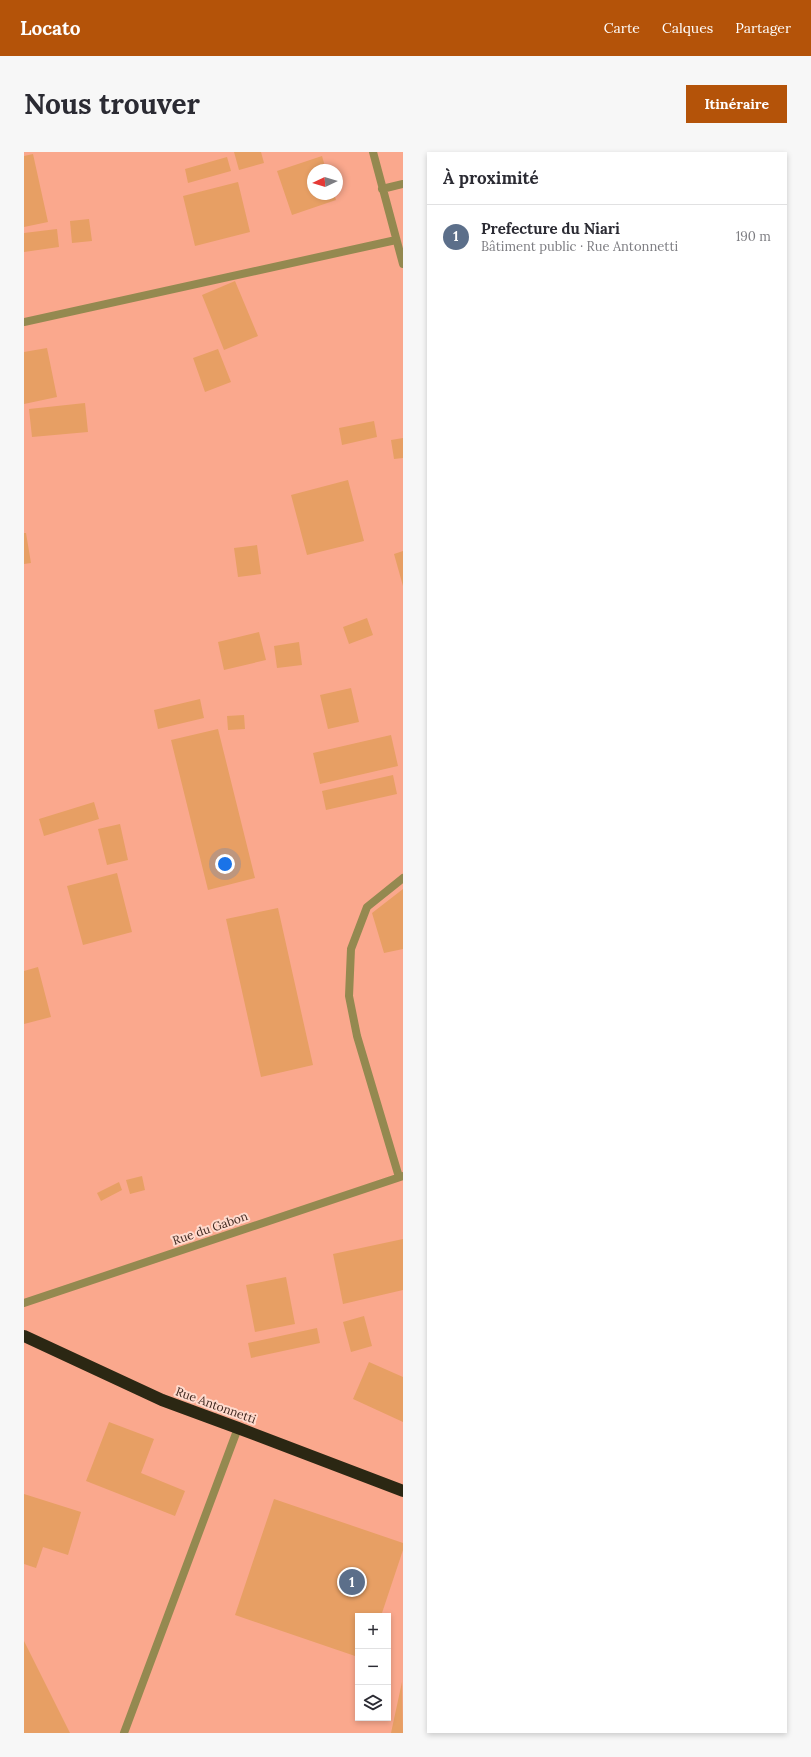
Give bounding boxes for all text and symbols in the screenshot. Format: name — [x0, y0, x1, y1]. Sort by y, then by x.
text: Locato — [20, 16, 81, 40]
text: Carte — [604, 19, 640, 37]
text: Calques — [662, 19, 713, 37]
text: Partager — [735, 19, 791, 37]
button: Itinéraire — [686, 85, 787, 123]
text: Nous trouver — [24, 86, 200, 122]
north arrow — [307, 164, 343, 200]
text: À proximité — [443, 167, 539, 189]
text: Prefecture du Niari — [481, 219, 620, 238]
text: 1 — [453, 228, 459, 245]
text: 190 m — [736, 228, 771, 245]
text: Bâtiment public · Rue Antonnetti — [481, 238, 678, 255]
your location — [215, 854, 235, 874]
street label: Rue du Gabon — [170, 1208, 250, 1248]
street label: Rue Antonnetti — [174, 1384, 258, 1426]
pin: 1 — [339, 1567, 365, 1597]
map controls — [355, 1613, 391, 1721]
button: + — [355, 1613, 391, 1649]
button: − — [355, 1649, 391, 1685]
button: layers — [355, 1685, 391, 1721]

